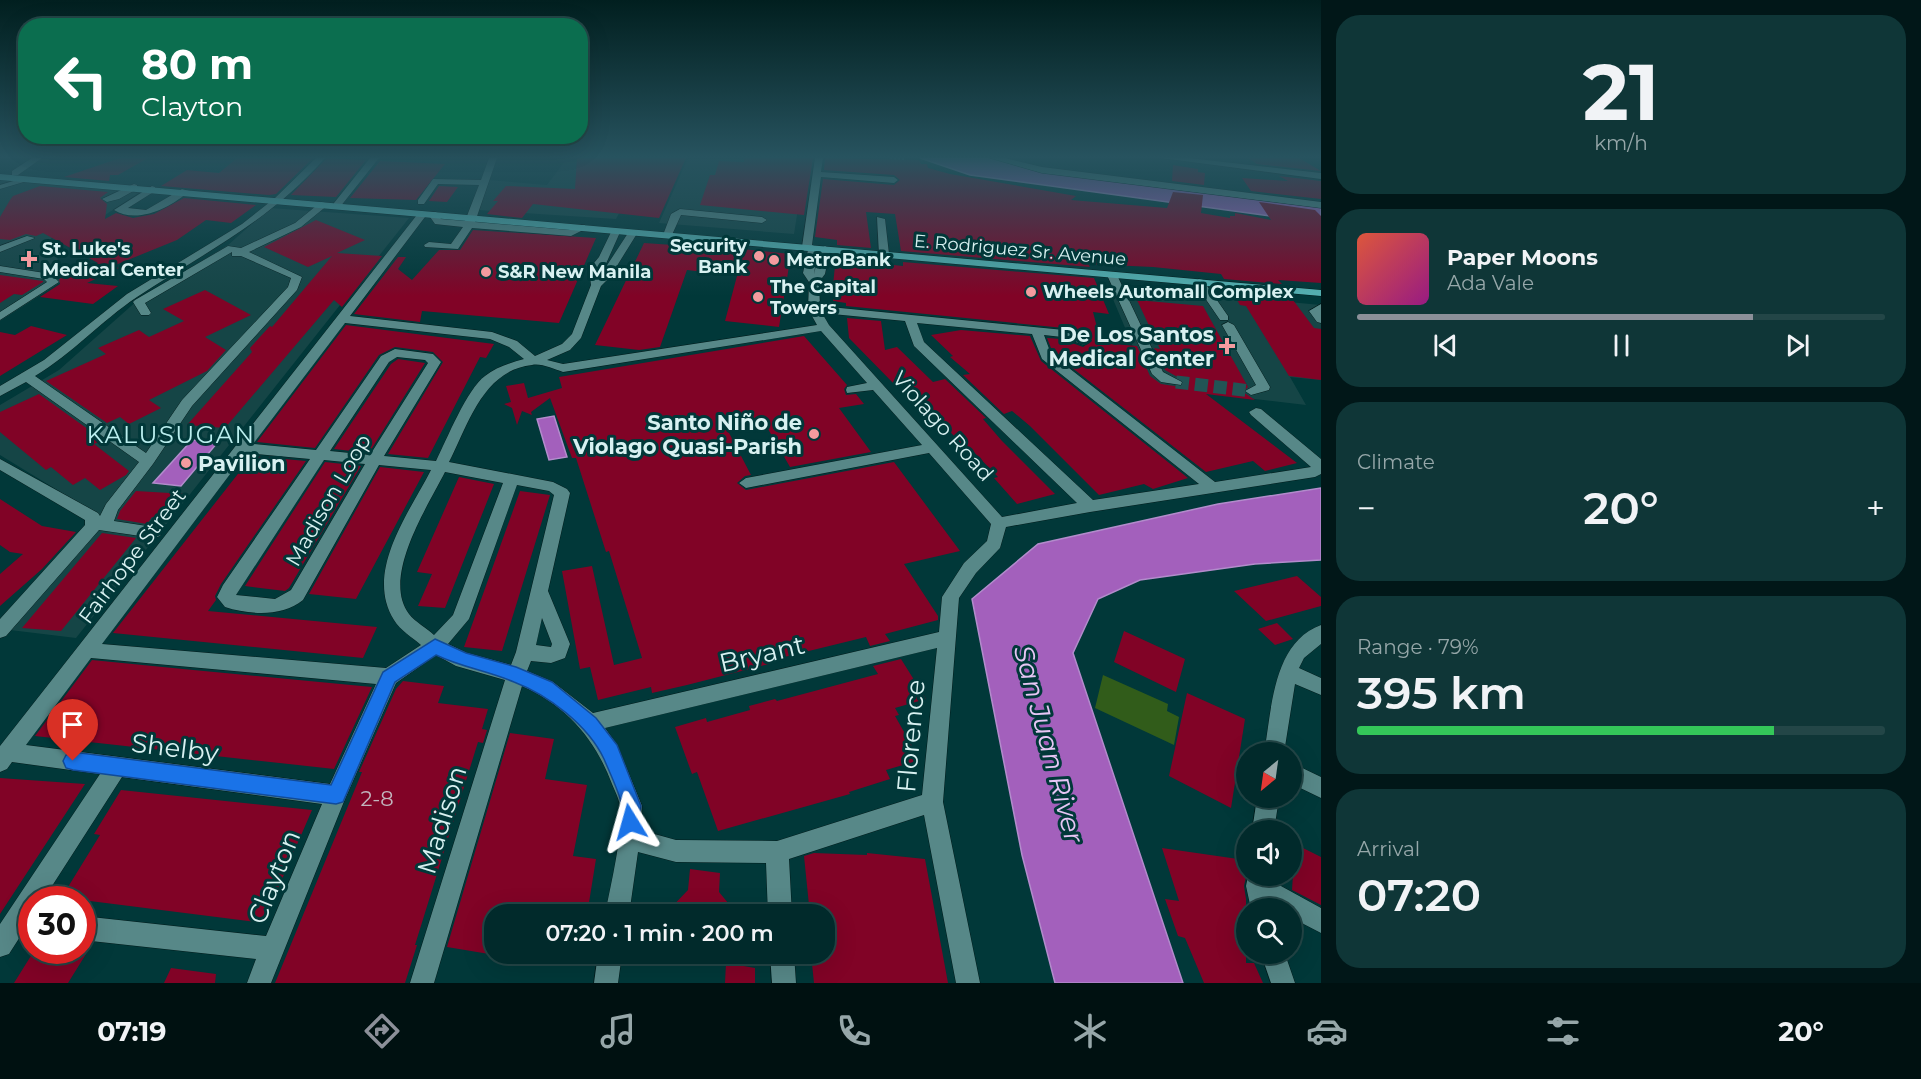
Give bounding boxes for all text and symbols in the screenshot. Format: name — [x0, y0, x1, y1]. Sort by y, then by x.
text: 80 m — [141, 38, 253, 90]
icon: left — [42, 42, 120, 120]
text: 21 — [1583, 44, 1659, 140]
text: Clayton — [141, 90, 243, 123]
text: km/h — [1594, 131, 1648, 155]
street label: E. Rodriguez Sr. Avenue — [913, 230, 1127, 270]
place label: Security Bank — [670, 235, 747, 278]
place label: St. Luke's Medical Center — [42, 238, 184, 281]
text: Paper Moons — [1447, 244, 1598, 271]
marker: Security Bank — [752, 249, 766, 263]
place label: MetroBank — [786, 249, 891, 271]
marker: St. Luke's Medical Center — [20, 250, 38, 268]
marker: MetroBank — [767, 253, 781, 267]
place label: S&R New Manila — [498, 261, 651, 283]
marker: S&R New Manila — [479, 265, 493, 279]
text: Ada Vale — [1447, 271, 1534, 295]
place label: The Capital Towers — [770, 276, 876, 319]
place label: Wheels Automall Complex — [1043, 281, 1294, 303]
marker: Wheels Automall Complex — [1024, 285, 1038, 299]
marker: The Capital Towers — [751, 290, 765, 304]
place label: De Los Santos Medical Center — [1049, 322, 1214, 371]
icon: previous — [1429, 329, 1462, 362]
icon: pause — [1605, 329, 1638, 362]
icon: next — [1781, 329, 1814, 362]
marker: De Los Santos Medical Center — [1218, 337, 1236, 355]
street label: Violago Road — [887, 366, 999, 486]
place label: Santo Niño de Violago Quasi-Parish — [572, 410, 802, 459]
district label: KALUSUGAN — [87, 420, 256, 449]
marker: Santo Niño de Violago Quasi-Parish — [807, 427, 821, 441]
street label: Madison Loop — [280, 430, 376, 570]
text: Climate — [1357, 450, 1435, 474]
place label: Pavilion — [198, 451, 286, 476]
marker: Pavilion — [179, 456, 193, 470]
text: 20° — [1583, 480, 1659, 535]
street label: Fairhope Street — [73, 484, 191, 628]
text: − — [1357, 488, 1376, 528]
text: + — [1866, 488, 1885, 528]
street label: Bryant — [716, 629, 808, 679]
text: Range · 79% — [1357, 635, 1479, 659]
water label: San Juan River — [1007, 642, 1092, 848]
text: 395 km — [1357, 665, 1526, 720]
street label: Florence — [890, 678, 932, 794]
pin — [47, 699, 98, 761]
icon: arrive — [56, 708, 89, 741]
street label: Shelby — [130, 727, 221, 769]
north arrow — [1236, 742, 1302, 808]
map controls — [1236, 742, 1302, 964]
street label: Madison — [410, 762, 474, 878]
house number: 2-8 — [360, 786, 394, 811]
position arrow — [598, 790, 662, 854]
button: sound — [1236, 820, 1302, 886]
street label: Clayton — [241, 825, 307, 929]
text: Arrival — [1357, 837, 1420, 861]
text: 07:20 — [1357, 867, 1481, 922]
speed limit sign: 30 — [18, 886, 96, 964]
button: search — [1236, 898, 1302, 964]
text: 07:20 · 1 min · 200 m — [545, 920, 774, 947]
icon: directions — [361, 1010, 403, 1052]
icon: music — [597, 1010, 639, 1052]
icon: phone — [833, 1010, 875, 1052]
icon: climate — [1069, 1010, 1111, 1052]
icon: car — [1306, 1010, 1348, 1052]
icon: filters — [1542, 1010, 1584, 1052]
text: 07:19 — [97, 1015, 166, 1048]
text: 20° — [1778, 1015, 1824, 1048]

